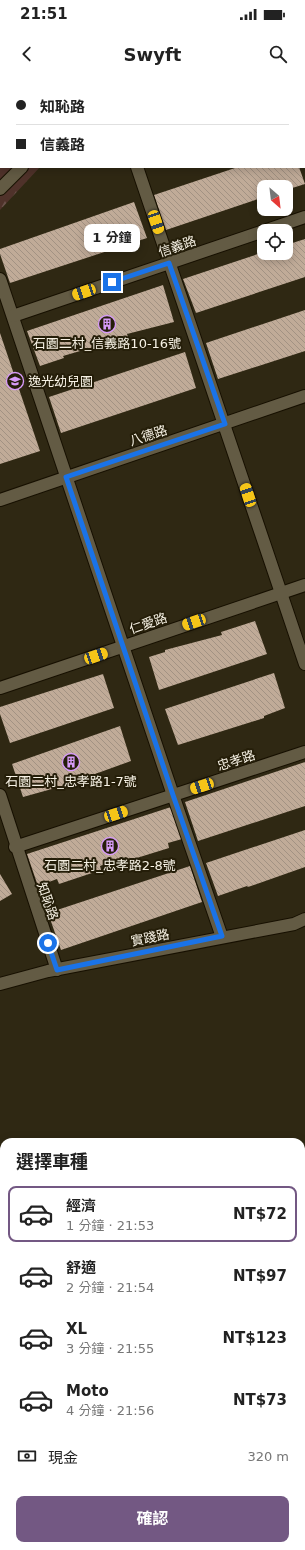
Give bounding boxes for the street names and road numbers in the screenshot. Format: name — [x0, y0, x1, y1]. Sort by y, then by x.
street label: 信義路 — [156, 233, 198, 260]
street label: 八德路 — [127, 422, 169, 449]
street label: 仁愛路 — [127, 610, 169, 637]
street label: 忠孝路 — [215, 747, 257, 774]
street label: 知恥路 — [34, 880, 61, 922]
street label: 實踐路 — [130, 926, 171, 949]

